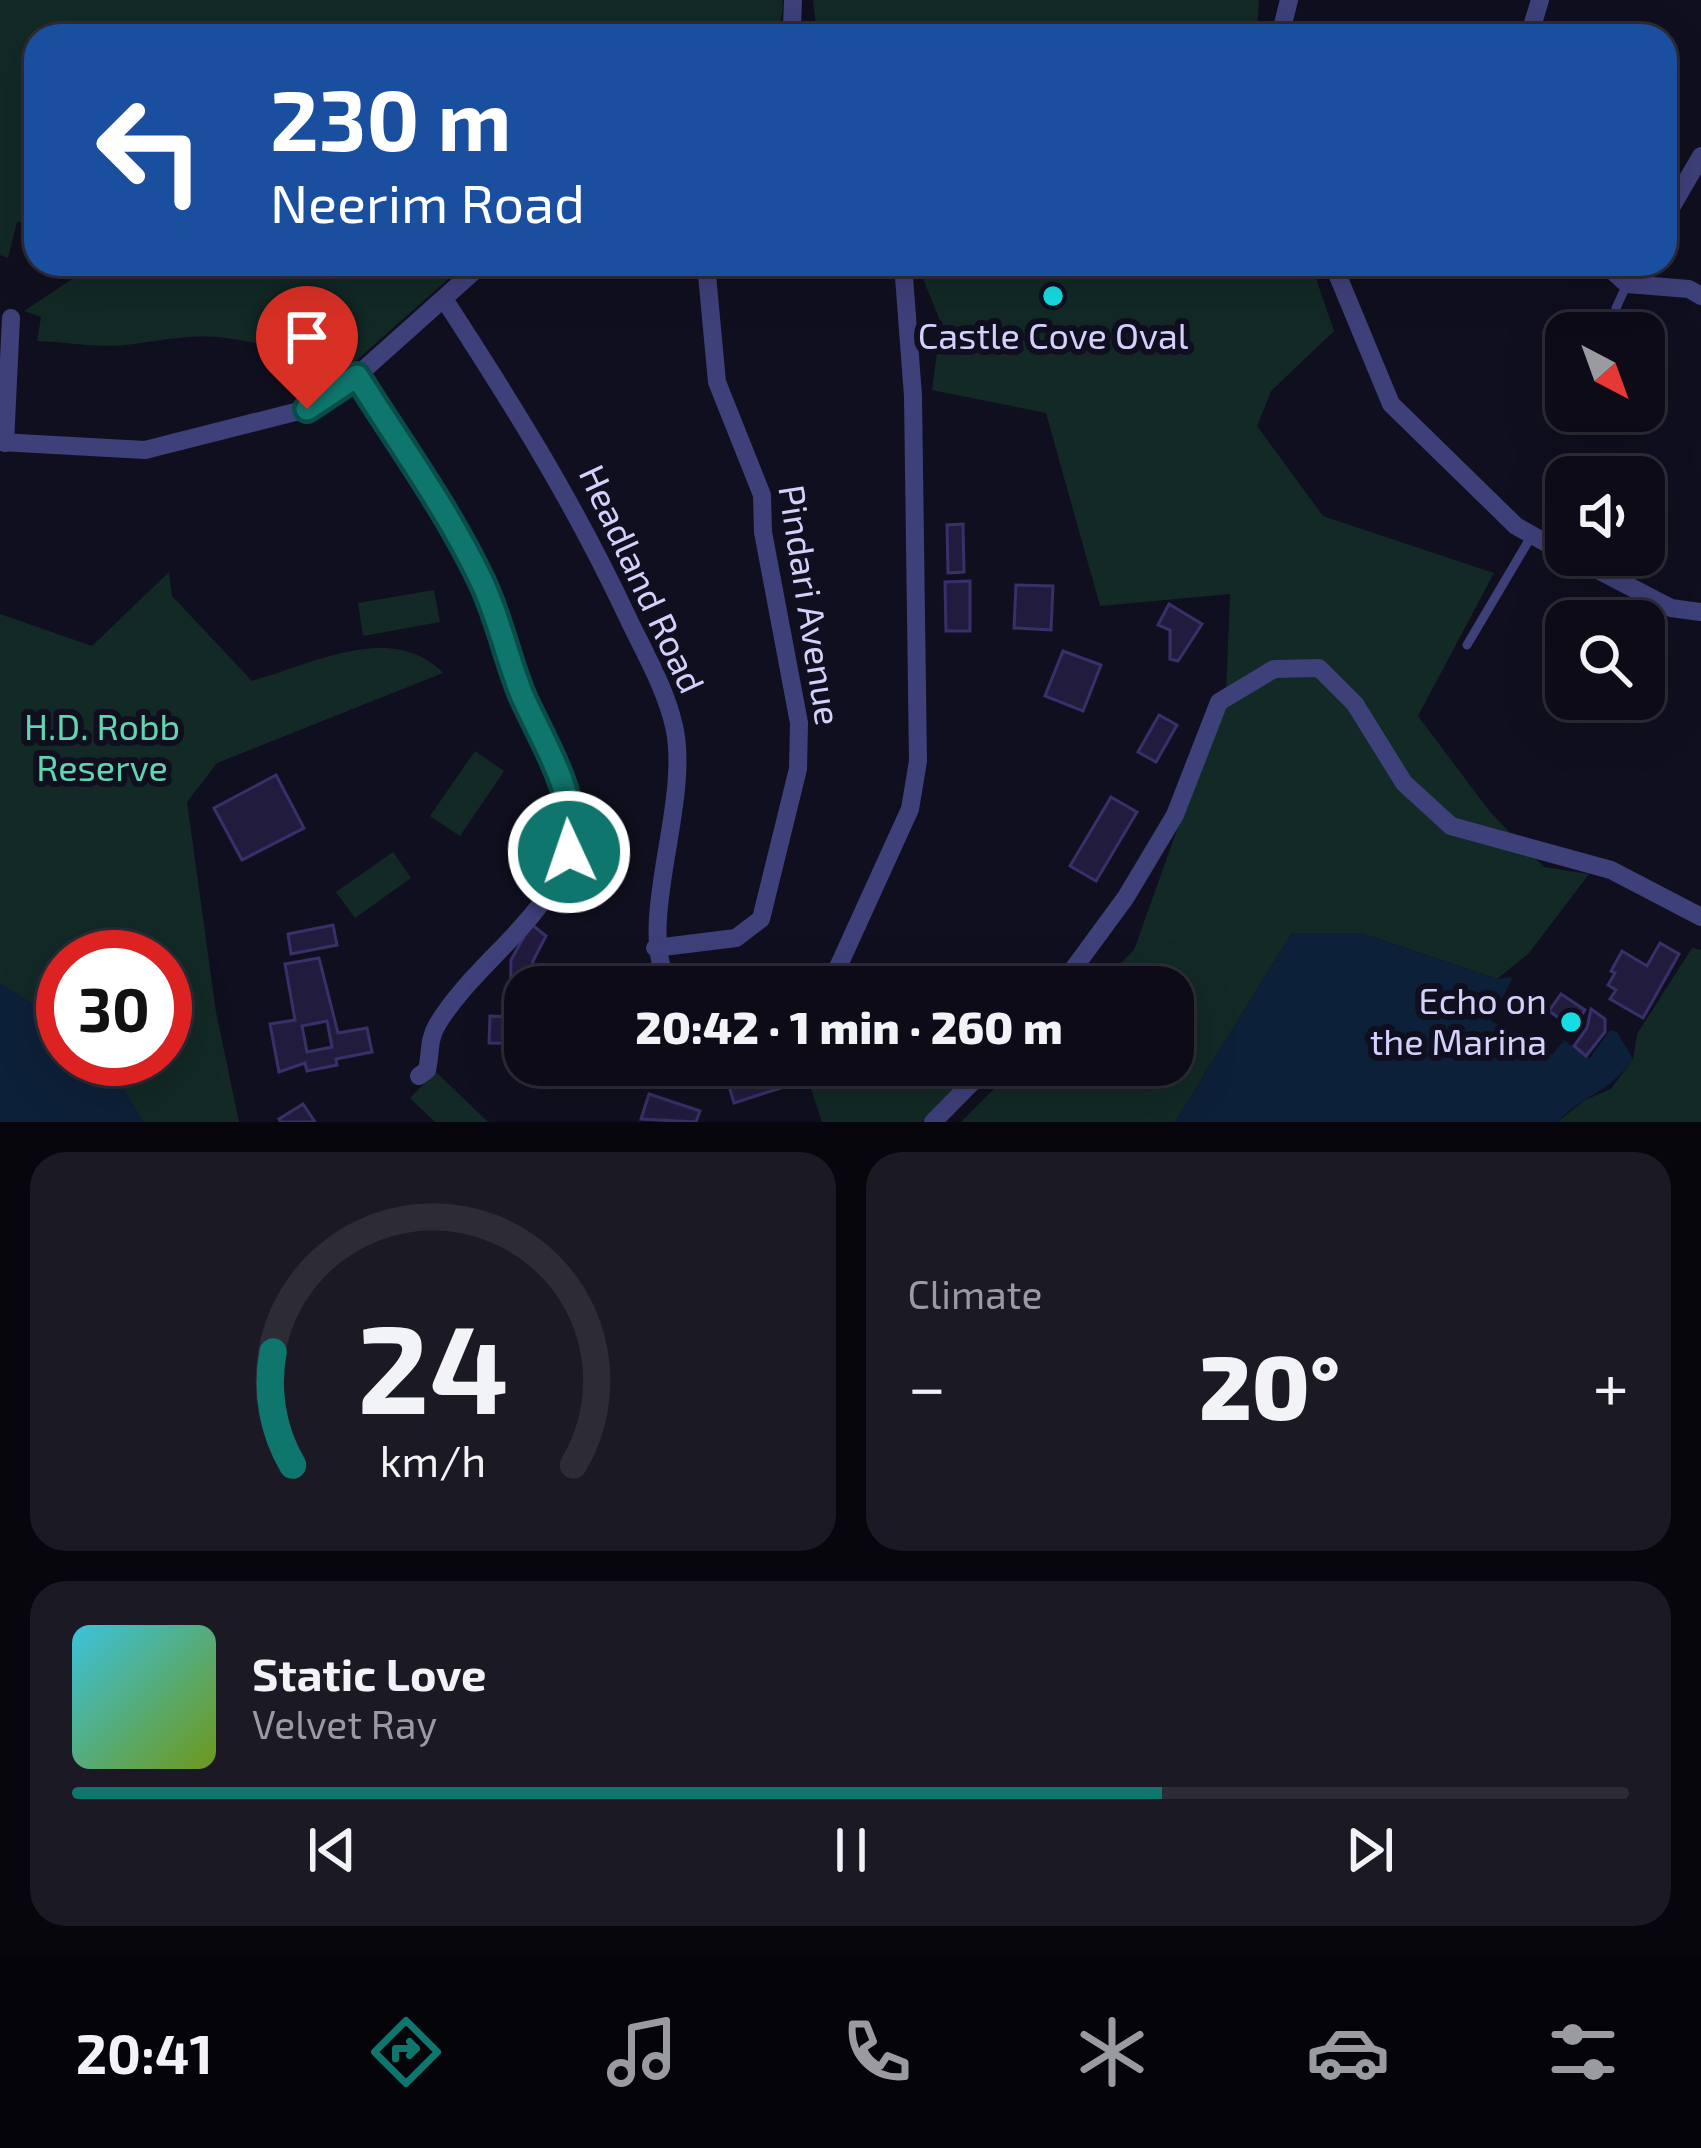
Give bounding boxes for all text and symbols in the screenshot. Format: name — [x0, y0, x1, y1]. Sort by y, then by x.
text: 230 m — [270, 67, 512, 168]
icon: left — [72, 72, 228, 228]
text: Neerim Road — [270, 169, 585, 234]
marker: Castle Cove Oval — [1040, 283, 1066, 309]
pin — [256, 286, 358, 409]
icon: arrive — [274, 304, 340, 370]
north arrow — [1545, 312, 1665, 432]
map controls — [1545, 312, 1665, 720]
place label: Castle Cove Oval — [918, 313, 1189, 356]
button: sound — [1545, 456, 1665, 576]
street label: Headland Road — [572, 457, 715, 699]
street label: Pindari Avenue — [771, 482, 852, 728]
button: search — [1545, 600, 1665, 720]
park label: H.D. Robb Reserve — [24, 704, 180, 788]
position arrow — [506, 789, 632, 915]
speed limit sign: 30 — [36, 930, 192, 1086]
place label: Echo on the Marina — [1370, 978, 1547, 1062]
text: 20:42 · 1 min · 260 m — [635, 999, 1063, 1053]
marker: Echo on the Marina — [1558, 1009, 1584, 1035]
text: Climate — [908, 1270, 1042, 1317]
text: 24 — [357, 1289, 509, 1439]
text: 20° — [1199, 1330, 1340, 1438]
text: − — [908, 1345, 946, 1424]
text: + — [1593, 1345, 1629, 1424]
text: km/h — [379, 1433, 486, 1485]
text: Static Love — [252, 1646, 487, 1700]
text: Velvet Ray — [252, 1700, 437, 1747]
icon: previous — [299, 1817, 365, 1883]
icon: pause — [818, 1817, 884, 1883]
icon: next — [1337, 1817, 1403, 1883]
icon: directions — [364, 2010, 448, 2094]
icon: music — [600, 2010, 684, 2094]
icon: phone — [835, 2010, 919, 2094]
icon: climate — [1070, 2010, 1154, 2094]
icon: car — [1306, 2010, 1390, 2094]
icon: filters — [1541, 2010, 1625, 2094]
text: 20:41 — [76, 2020, 213, 2085]

